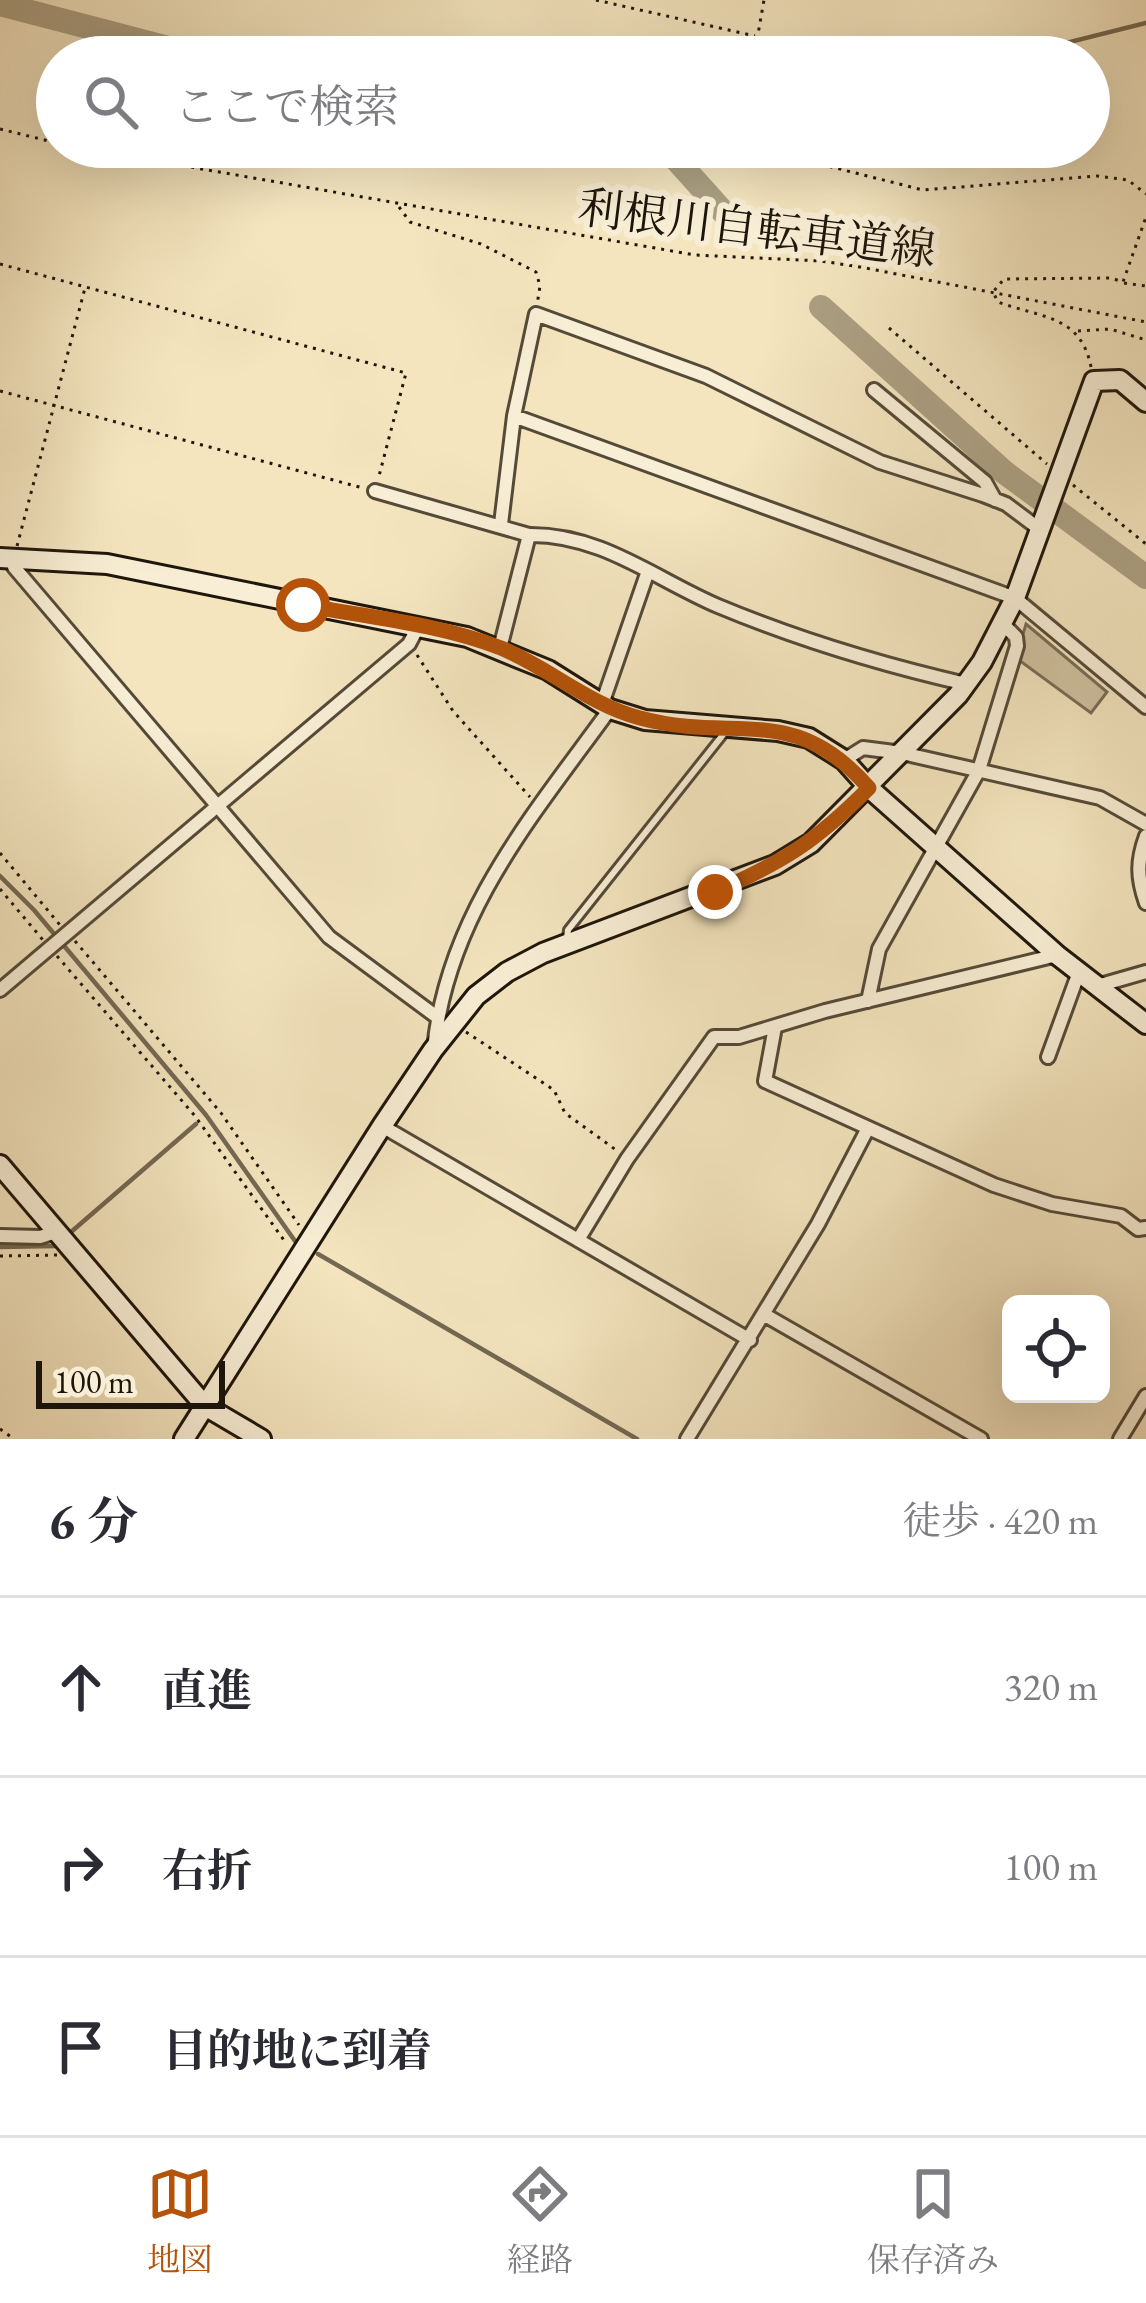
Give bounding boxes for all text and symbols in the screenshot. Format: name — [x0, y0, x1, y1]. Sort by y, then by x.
search box — [36, 36, 1110, 168]
icon: search — [78, 69, 144, 135]
text: ここで検索 — [174, 77, 399, 135]
street label: 利根川自転車道線 — [575, 177, 939, 279]
route start — [276, 578, 330, 632]
route end — [688, 865, 742, 919]
map controls — [1002, 1295, 1110, 1403]
button: locate — [1002, 1295, 1110, 1403]
scale bar — [36, 1355, 225, 1408]
text: 100 m — [54, 1360, 134, 1403]
text: 6 分 — [48, 1488, 138, 1554]
text: 徒歩 · 420 m — [902, 1495, 1098, 1546]
icon: ahead — [48, 1654, 114, 1720]
text: 直進 — [162, 1661, 252, 1719]
text: 320 m — [1004, 1661, 1098, 1712]
icon: right — [48, 1834, 114, 1900]
text: 右折 — [162, 1841, 252, 1899]
text: 100 m — [1004, 1841, 1098, 1892]
icon: arrive — [48, 2014, 114, 2080]
text: 目的地に到着 — [162, 2021, 432, 2079]
tab: 地図 — [147, 2161, 213, 2281]
tab: 経路 — [507, 2161, 573, 2281]
tab: 保存済み — [867, 2161, 999, 2281]

